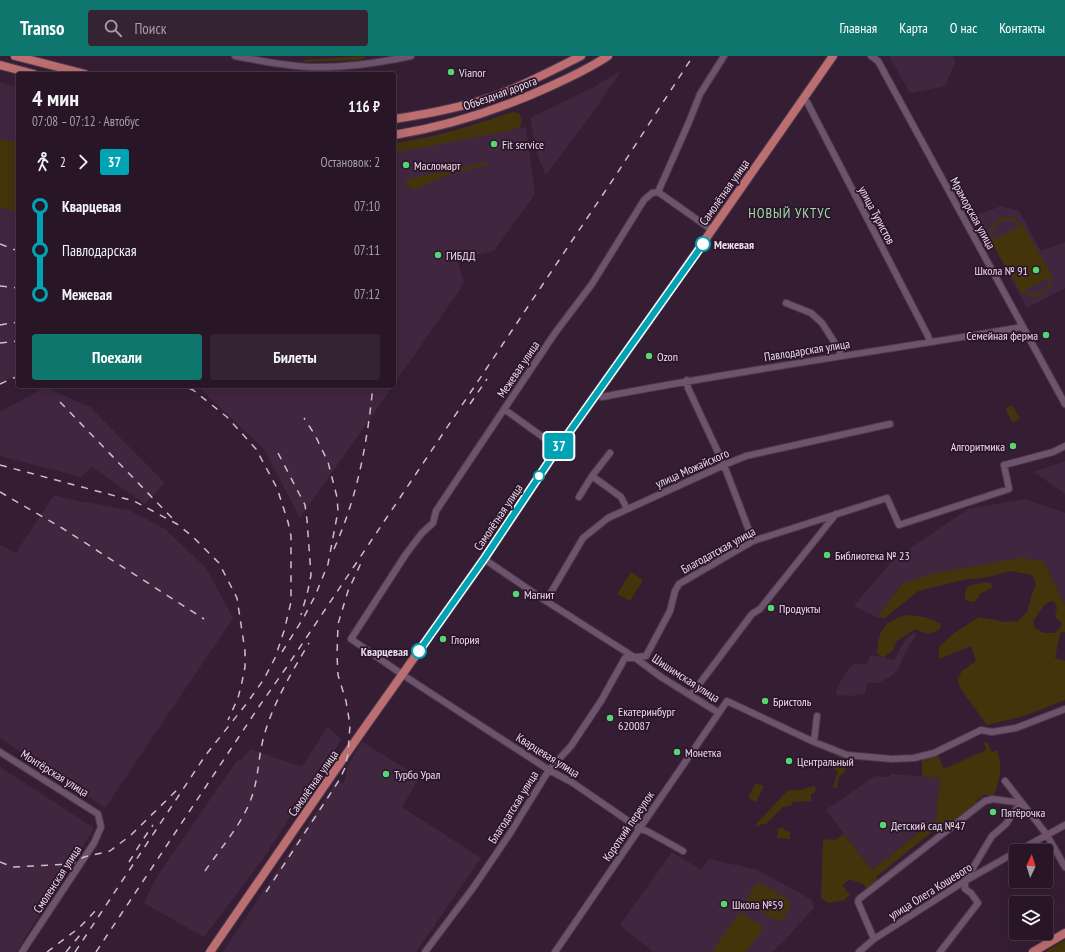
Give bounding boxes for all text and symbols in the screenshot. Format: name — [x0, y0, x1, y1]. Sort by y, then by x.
search box — [88, 10, 368, 46]
text: Transo — [20, 16, 64, 40]
icon: search — [102, 17, 124, 39]
text: Поиск — [134, 19, 167, 38]
text: Главная — [839, 19, 877, 37]
text: Карта — [899, 19, 928, 37]
text: О нас — [950, 19, 977, 37]
text: Контакты — [999, 19, 1045, 37]
place label: Vianor — [458, 65, 486, 80]
marker: Vianor — [446, 67, 456, 77]
street label: Объездная дорога — [461, 73, 539, 113]
text: 4 мин — [32, 84, 79, 112]
text: 116 ₽ — [348, 97, 380, 116]
text: 07:08 – 07:12 · Автобус — [32, 113, 139, 130]
place label: Fit service — [502, 137, 544, 152]
marker: Fit service — [489, 139, 499, 149]
icon: walk — [32, 151, 54, 173]
icon: forward — [72, 151, 94, 173]
text: 37 — [108, 153, 121, 171]
text: 2 — [60, 154, 66, 171]
text: Остановок: 2 — [321, 154, 380, 171]
street label: Самолётная улица — [696, 156, 752, 228]
place label: Масломарт — [414, 158, 461, 173]
marker: Масломарт — [401, 160, 411, 170]
street label: Мраморская улица — [947, 174, 999, 252]
street label: улица Туристов — [855, 183, 899, 247]
text: Кварцевая — [62, 197, 121, 216]
text: 07:10 — [354, 198, 380, 215]
district label: НОВЫЙ УКТУС — [748, 204, 832, 222]
marker: Межевая — [695, 236, 711, 252]
place label: Межевая — [714, 237, 754, 252]
text: Павлодарская — [62, 241, 137, 260]
text: 07:11 — [354, 242, 380, 259]
place label: ГИБДД — [446, 248, 476, 263]
marker: ГИБДД — [433, 250, 443, 260]
place label: Школа № 91 — [974, 263, 1028, 278]
marker: Школа № 91 — [1031, 265, 1041, 275]
text: Межевая — [62, 285, 112, 304]
text: 07:12 — [354, 286, 380, 303]
place label: Семейная ферма — [966, 328, 1038, 343]
marker: Семейная ферма — [1041, 330, 1051, 340]
button: Поехали — [32, 334, 202, 380]
button: Билеты — [210, 334, 380, 380]
street label: Павлодарская улица — [763, 336, 851, 364]
street label: Межевая улица — [494, 338, 543, 400]
place label: Ozon — [657, 349, 678, 364]
marker: Ozon — [644, 351, 654, 361]
line badge: 37 — [541, 433, 577, 459]
text: 37 — [552, 437, 566, 455]
place label: Алгоритмика — [951, 439, 1005, 454]
marker: Алгоритмика — [1008, 441, 1018, 451]
street label: улица Можайского — [653, 445, 731, 491]
unlabelled marker — [533, 470, 545, 482]
street label: Самолётная улица — [470, 481, 526, 553]
street label: Благодатская улица — [678, 523, 758, 577]
place label: Библиотека № 23 — [835, 548, 910, 563]
marker: Библиотека № 23 — [822, 550, 832, 560]
place label: Магнит — [524, 587, 554, 602]
marker: Магнит — [511, 589, 521, 599]
place label: Продукты — [779, 601, 820, 616]
marker: Продукты — [766, 603, 776, 613]
place label: Глория — [451, 632, 480, 647]
marker: Глория — [438, 634, 448, 644]
marker: Кварцевая — [411, 643, 427, 659]
place label: Кварцевая — [361, 644, 408, 659]
street label: Шишимская улица — [649, 651, 723, 706]
place label: Бристоль — [773, 694, 812, 709]
marker: Бристоль — [760, 696, 770, 706]
place label: Екатеринбург 620087 — [618, 704, 676, 733]
marker: Екатеринбург 620087 — [605, 713, 615, 723]
street label: Кварцевая улица — [513, 729, 583, 781]
place label: Монетка — [685, 745, 721, 760]
street label: Монтёрская улица — [18, 746, 92, 800]
street label: Самолётная улица — [285, 747, 341, 819]
marker: Монетка — [672, 747, 682, 757]
place label: Центральный — [797, 754, 854, 769]
marker: Центральный — [784, 756, 794, 766]
place label: Турбо Урал — [394, 767, 440, 782]
street label: Благодатская улица — [485, 768, 541, 846]
marker: Турбо Урал — [381, 769, 391, 779]
street label: Короткий переулок — [599, 788, 657, 864]
place label: Пятёрочка — [1001, 805, 1045, 820]
marker: Пятёрочка — [988, 807, 998, 817]
place label: Детский сад №47 — [891, 818, 966, 833]
marker: Детский сад №47 — [878, 820, 888, 830]
street label: Смоленская улица — [30, 842, 84, 916]
north arrow — [1009, 844, 1053, 888]
map controls — [1009, 844, 1053, 940]
street label: улица Олега Кошевого — [886, 859, 974, 923]
button: layers — [1009, 896, 1053, 940]
place label: Школа №59 — [732, 897, 783, 912]
marker: Школа №59 — [719, 899, 729, 909]

